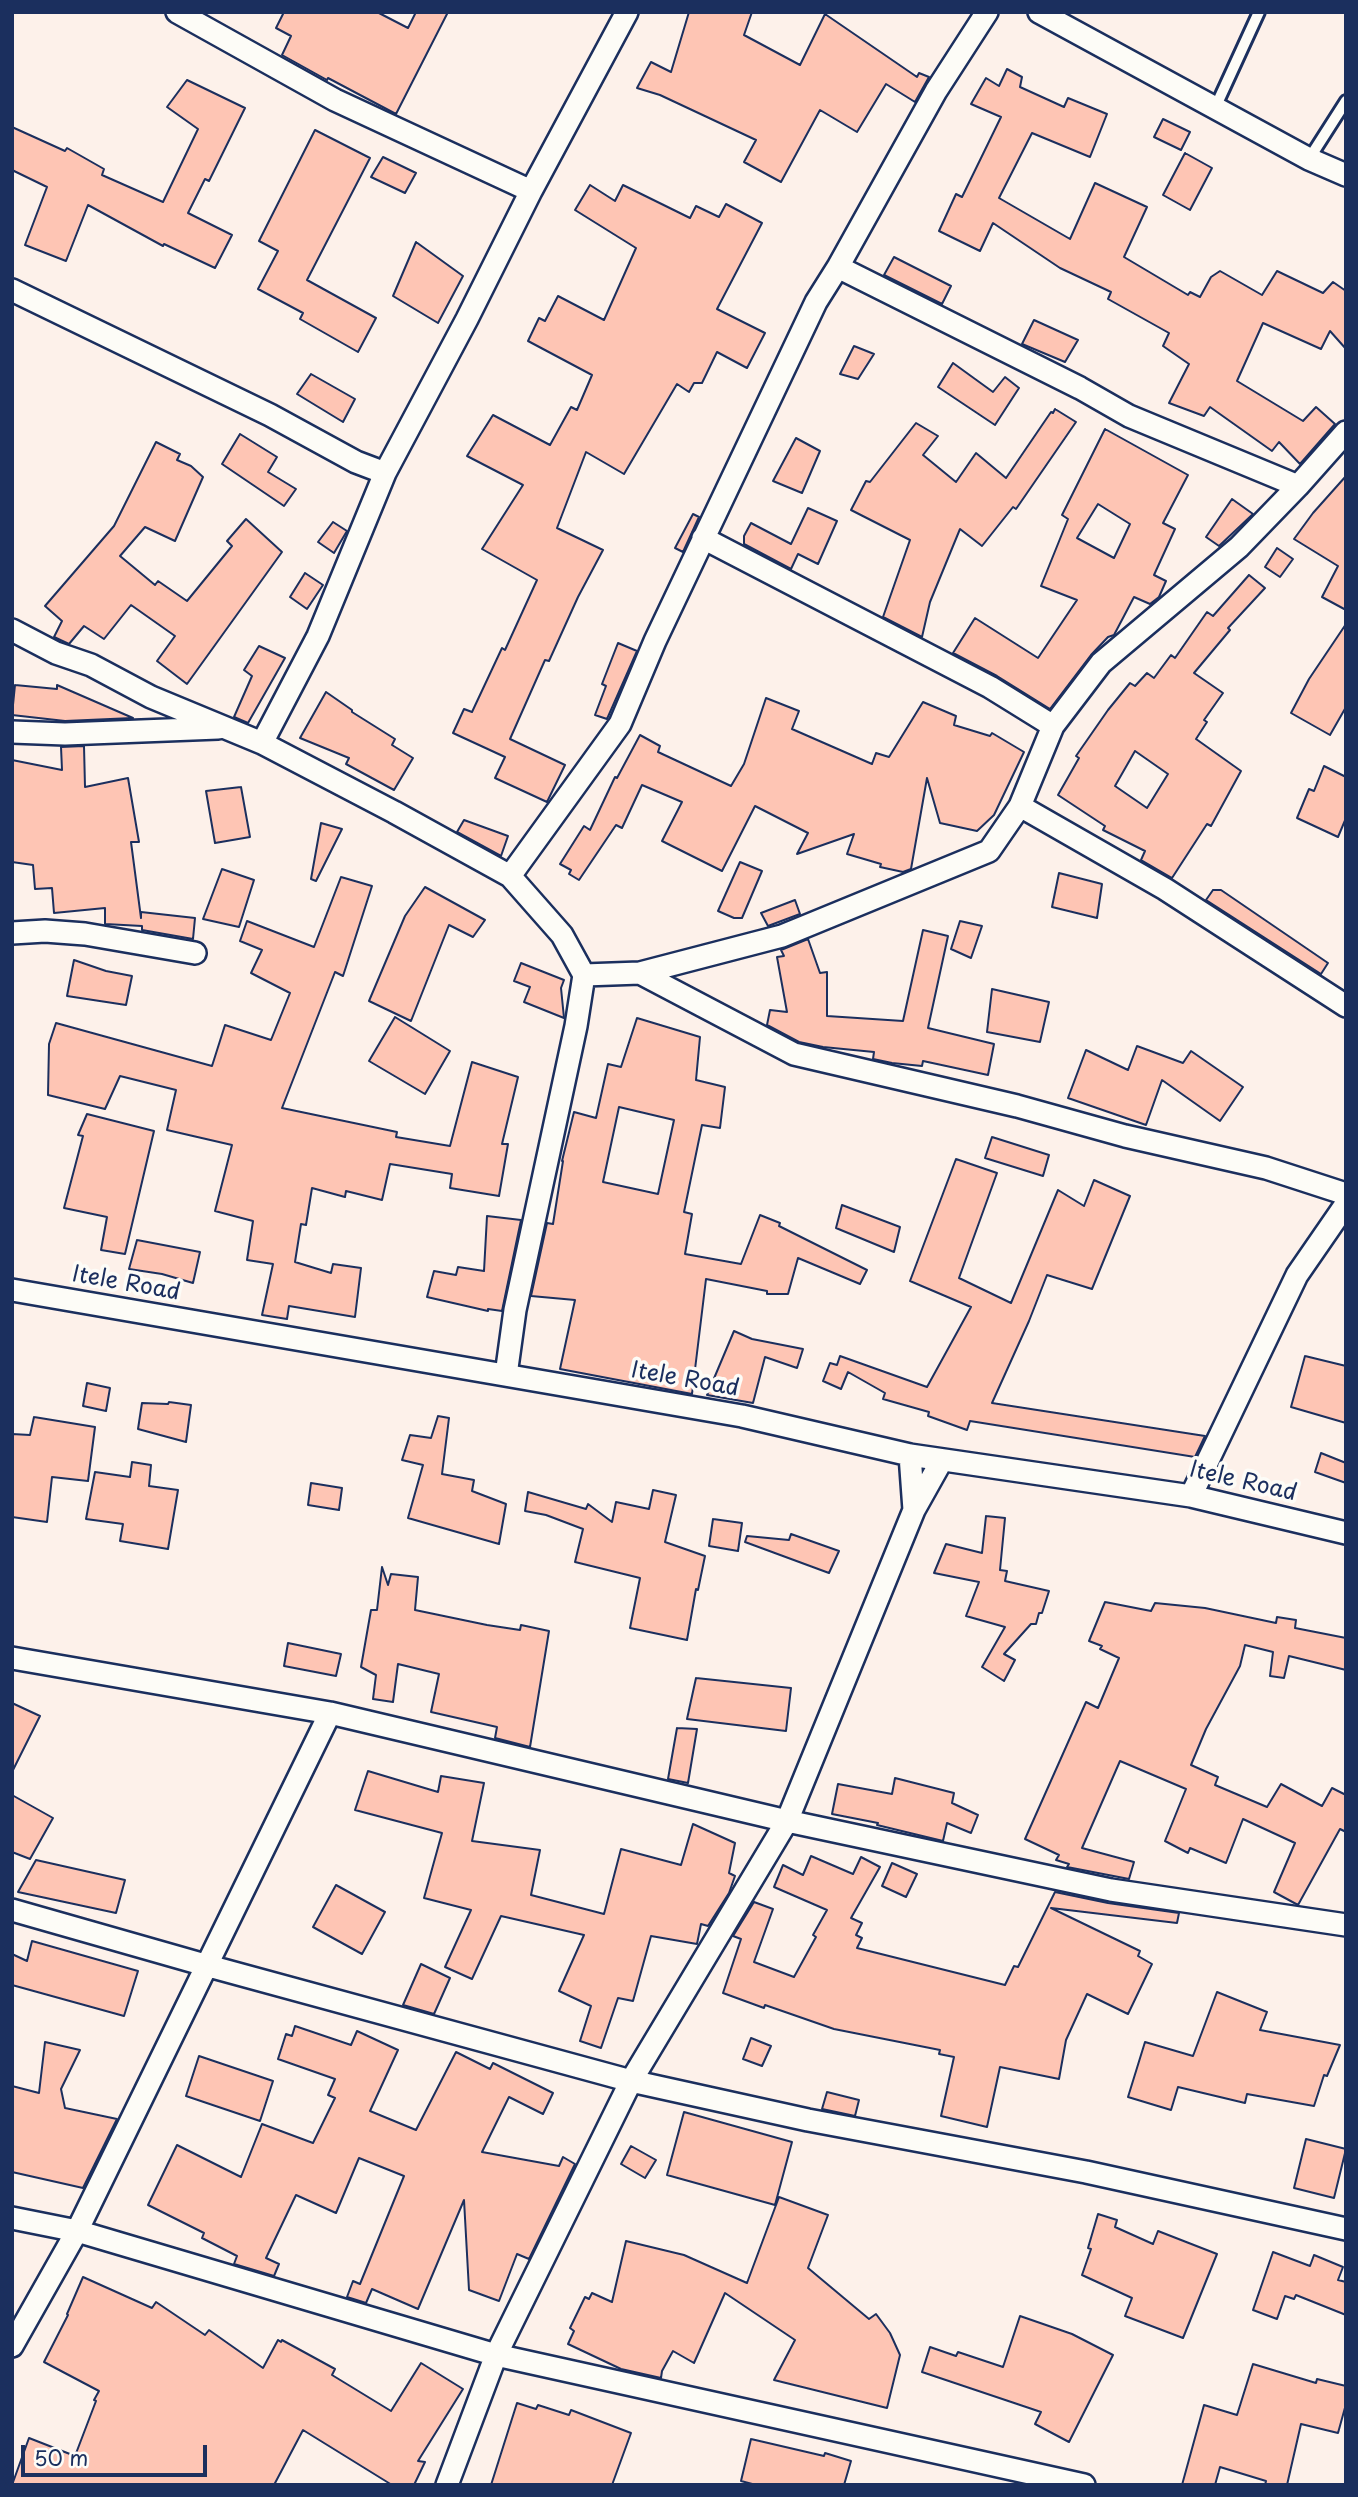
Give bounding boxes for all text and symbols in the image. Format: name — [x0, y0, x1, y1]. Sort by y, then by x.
street label: Itele Road — [70, 1261, 182, 1307]
street label: Itele Road — [629, 1357, 741, 1403]
street label: Itele Road — [1187, 1456, 1299, 1508]
scale bar — [24, 2430, 210, 2474]
text: 50 m — [34, 2441, 88, 2473]

